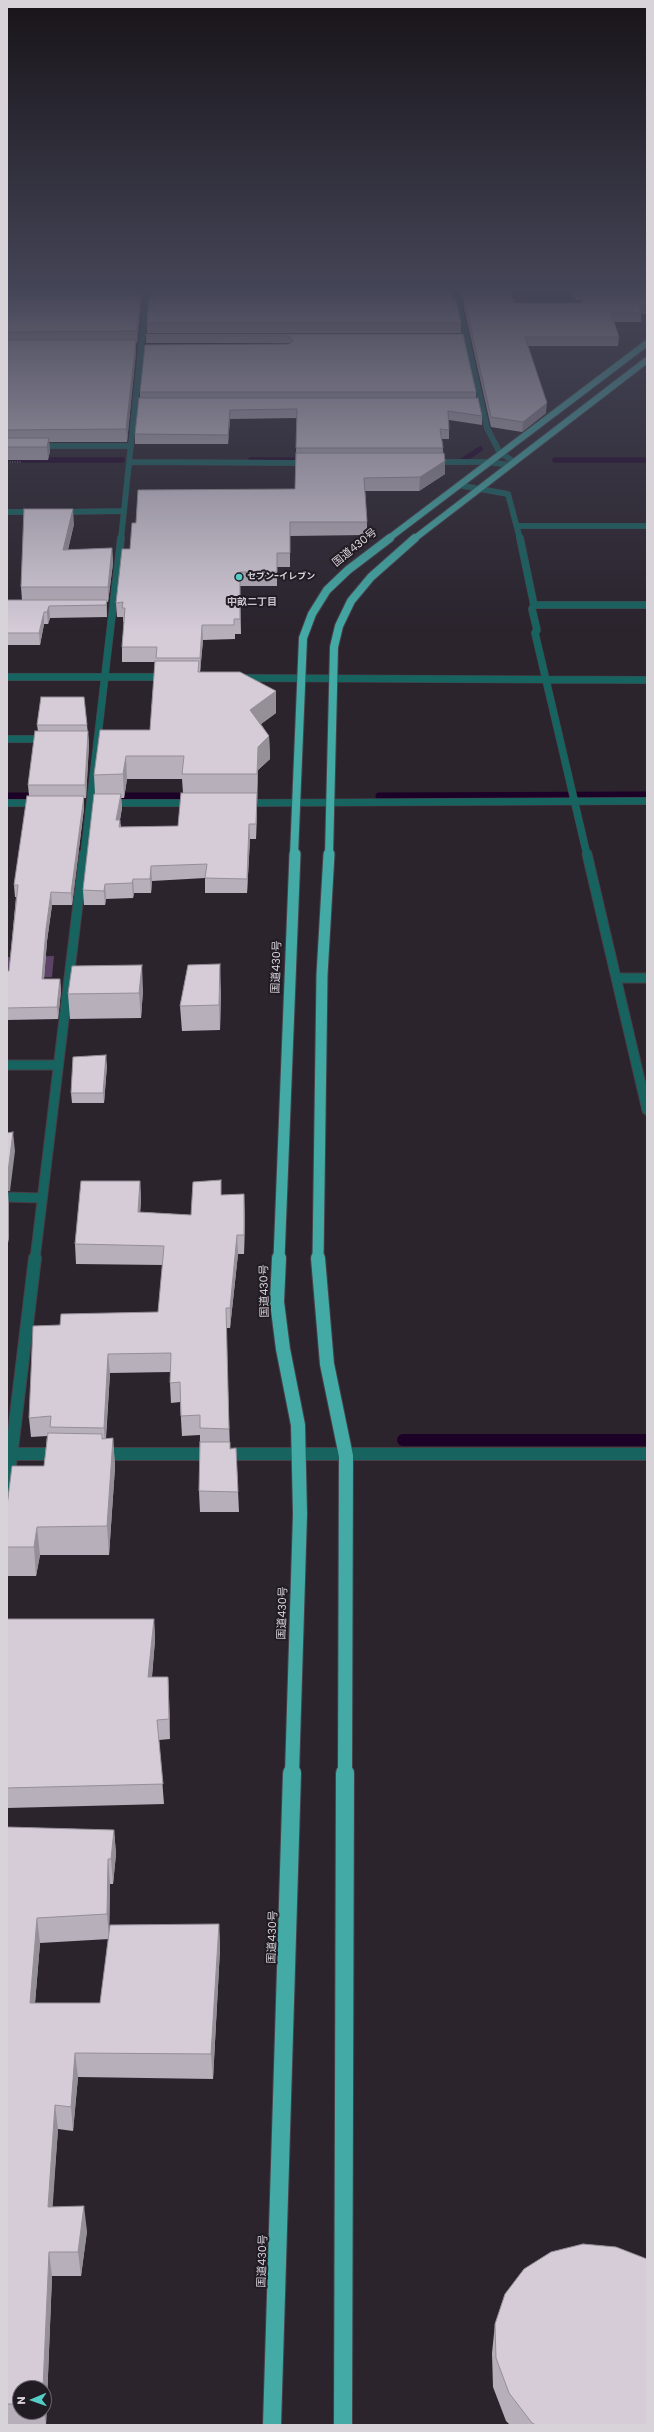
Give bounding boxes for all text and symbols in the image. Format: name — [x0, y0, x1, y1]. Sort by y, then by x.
street label: 国道430号 — [330, 526, 380, 570]
marker: セブン-イレブン — [234, 572, 244, 582]
place label: セブン-イレブン — [247, 572, 315, 582]
district label: 中畝二丁目 — [227, 596, 277, 608]
street label: 国道430号 — [269, 940, 285, 994]
street label: 国道430号 — [258, 1264, 272, 1318]
street label: 国道430号 — [275, 1586, 291, 1640]
street label: 国道430号 — [265, 1910, 281, 1964]
street label: 国道430号 — [255, 2234, 271, 2288]
north arrow — [12, 2380, 52, 2420]
text: N — [13, 2396, 29, 2405]

